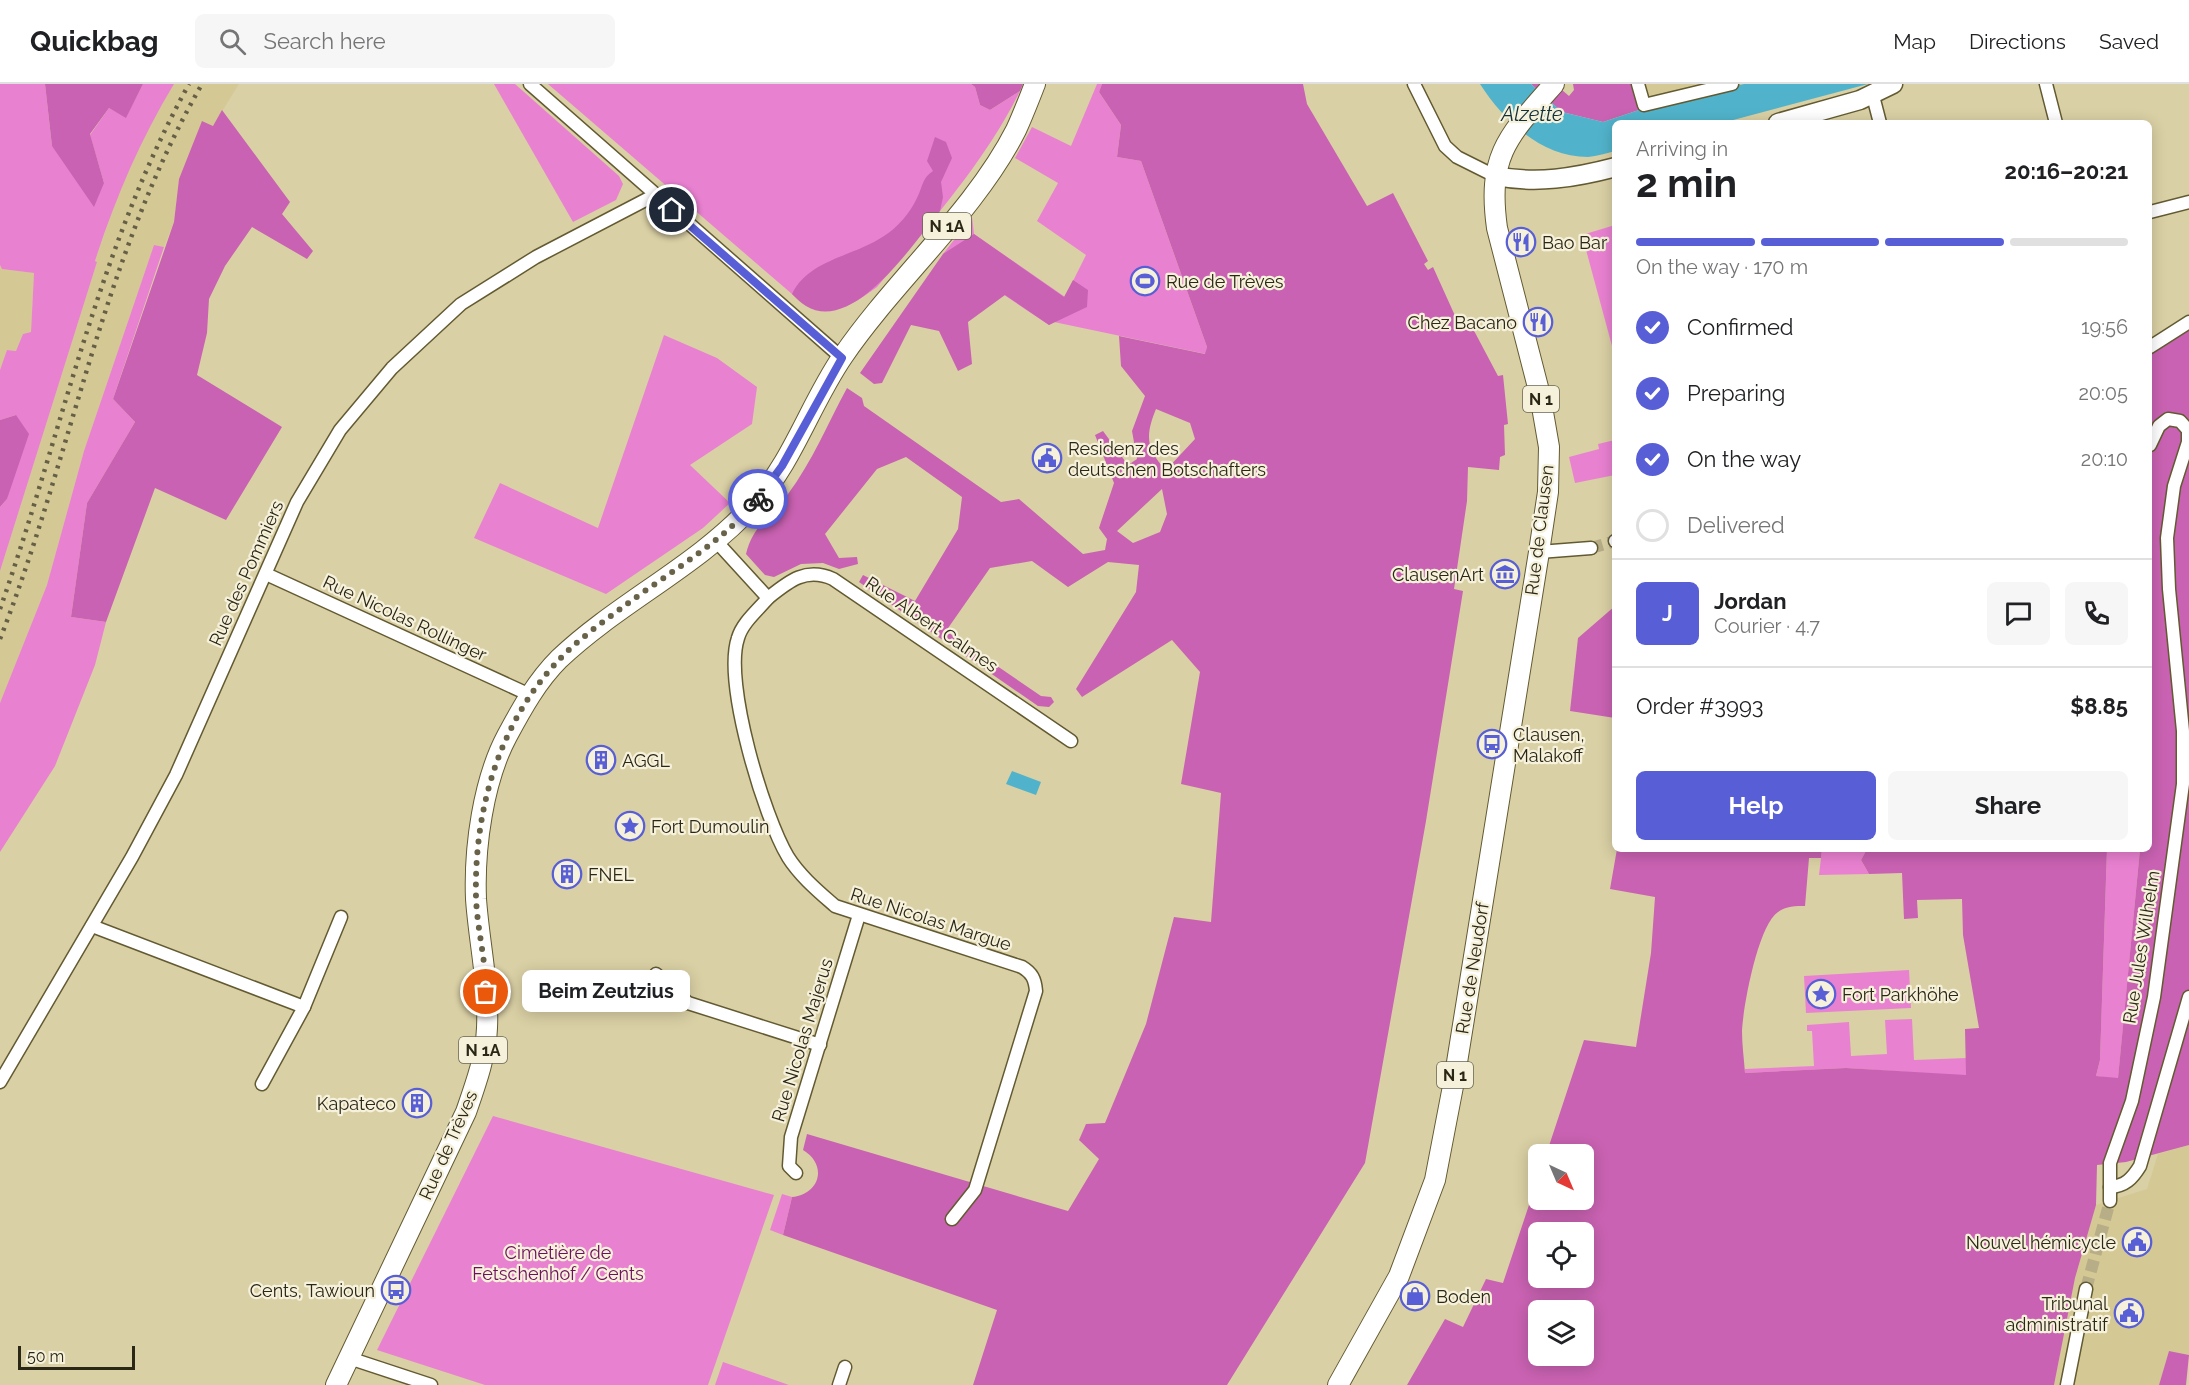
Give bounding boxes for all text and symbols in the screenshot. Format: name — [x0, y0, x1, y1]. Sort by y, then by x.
search box — [195, 14, 615, 68]
text: Quickbag — [30, 25, 159, 58]
icon: search — [216, 25, 249, 58]
text: Search here — [264, 28, 386, 54]
text: Map — [1893, 29, 1936, 54]
text: Directions — [1969, 29, 2066, 54]
text: Saved — [2099, 29, 2159, 54]
water label: Alzette — [1500, 102, 1563, 126]
text: Arriving in — [1636, 137, 1728, 161]
text: 20:16–20:21 — [2005, 158, 2128, 184]
text: 2 min — [1636, 160, 1737, 206]
pin — [646, 184, 697, 235]
icon: home — [655, 193, 688, 226]
road number: N 1A — [923, 213, 971, 239]
restaurant icon: Bao Bar — [1505, 226, 1537, 258]
place label: Bao Bar — [1542, 232, 1608, 253]
text: On the way · 170 m — [1636, 255, 1808, 279]
sports icon: Rue de Trèves — [1129, 265, 1161, 297]
place label: Rue de Trèves — [1166, 271, 1284, 292]
restaurant icon: Chez Bacano — [1522, 306, 1554, 338]
icon: check — [1636, 311, 1669, 344]
place label: Chez Bacano — [1408, 312, 1517, 333]
text: Confirmed — [1687, 314, 1794, 340]
text: 19:56 — [2081, 315, 2128, 339]
icon: check — [1636, 377, 1669, 410]
text: Preparing — [1687, 380, 1785, 406]
text: 20:05 — [2078, 381, 2128, 405]
road number: N 1 — [1523, 386, 1559, 412]
place label: Residenz des deutschen Botschafters — [1068, 438, 1266, 480]
public building icon: Residenz des deutschen Botschafters — [1031, 442, 1063, 474]
icon: check — [1636, 443, 1669, 476]
text: On the way — [1687, 446, 1801, 472]
text: 20:10 — [2081, 447, 2128, 471]
street label: Rue de Clausen — [1521, 464, 1557, 596]
courier — [728, 469, 788, 529]
icon: bike — [742, 483, 775, 516]
street label: Rue des Pommiers — [205, 497, 288, 649]
text: Delivered — [1687, 512, 1785, 538]
museum icon: ClausenArt — [1489, 558, 1521, 590]
place label: ClausenArt — [1392, 564, 1484, 585]
street label: Rue Nicolas Rollinger — [320, 571, 491, 665]
street label: Rue Albert Calmes — [862, 572, 1003, 676]
button: chat — [1987, 582, 2050, 645]
button: phone — [2065, 582, 2128, 645]
text: Jordan — [1714, 588, 1786, 614]
text: J — [1662, 600, 1673, 626]
text: Courier · 4.7 — [1714, 614, 1820, 638]
text: Order #3993 — [1636, 693, 1764, 719]
text: $8.85 — [2070, 693, 2128, 719]
place label: Clausen, Malakoff — [1513, 724, 1585, 766]
bus stop icon: Clausen, Malakoff — [1476, 728, 1508, 760]
building icon: AGGL — [585, 744, 617, 776]
place label: AGGL — [622, 750, 670, 771]
button: Help — [1636, 771, 1876, 840]
button: Share — [1888, 771, 2128, 840]
place icon: Fort Dumoulin — [614, 810, 646, 842]
place label: Fort Dumoulin — [651, 816, 769, 837]
building icon: FNEL — [551, 858, 583, 890]
place label: FNEL — [588, 864, 634, 885]
street label: Rue Jules Wilhelm — [2119, 869, 2163, 1025]
street label: Rue Nicolas Margue — [848, 883, 1014, 955]
street label: Rue de Neudorf — [1451, 900, 1493, 1035]
street label: Rue Nicolas Majerus — [767, 956, 837, 1124]
pin — [460, 966, 511, 1017]
callout: Beim Zeutzius — [522, 971, 690, 1013]
icon: bag — [469, 975, 502, 1008]
place icon: Fort Parkhöhe — [1805, 978, 1837, 1010]
text: Beim Zeutzius — [538, 979, 674, 1003]
place label: Fort Parkhöhe — [1842, 984, 1959, 1005]
road number: N 1A — [459, 1037, 507, 1063]
road number: N 1 — [1437, 1062, 1473, 1088]
building icon: Kapateco — [401, 1087, 433, 1119]
street label: Rue de Trèves — [415, 1087, 482, 1203]
place label: Kapateco — [317, 1093, 396, 1114]
north arrow — [1528, 1144, 1594, 1210]
map controls — [1528, 1144, 1594, 1366]
button: locate — [1528, 1222, 1594, 1288]
public building icon: Nouvel hémicycle — [2121, 1226, 2153, 1258]
place label: Nouvel hémicycle — [1966, 1232, 2116, 1253]
park label: Cimetière de Fetschenhof / Cents — [472, 1242, 644, 1284]
bus stop icon: Cents, Tawioun — [380, 1274, 412, 1306]
place label: Cents, Tawioun — [250, 1280, 375, 1301]
shop icon: Boden — [1399, 1280, 1431, 1312]
place label: Boden — [1436, 1286, 1491, 1307]
place label: Tribunal administratif — [2005, 1293, 2109, 1335]
public building icon: Tribunal administratif — [2113, 1297, 2145, 1329]
button: layers — [1528, 1300, 1594, 1366]
scale bar — [18, 1343, 135, 1370]
text: 50 m — [27, 1347, 64, 1366]

